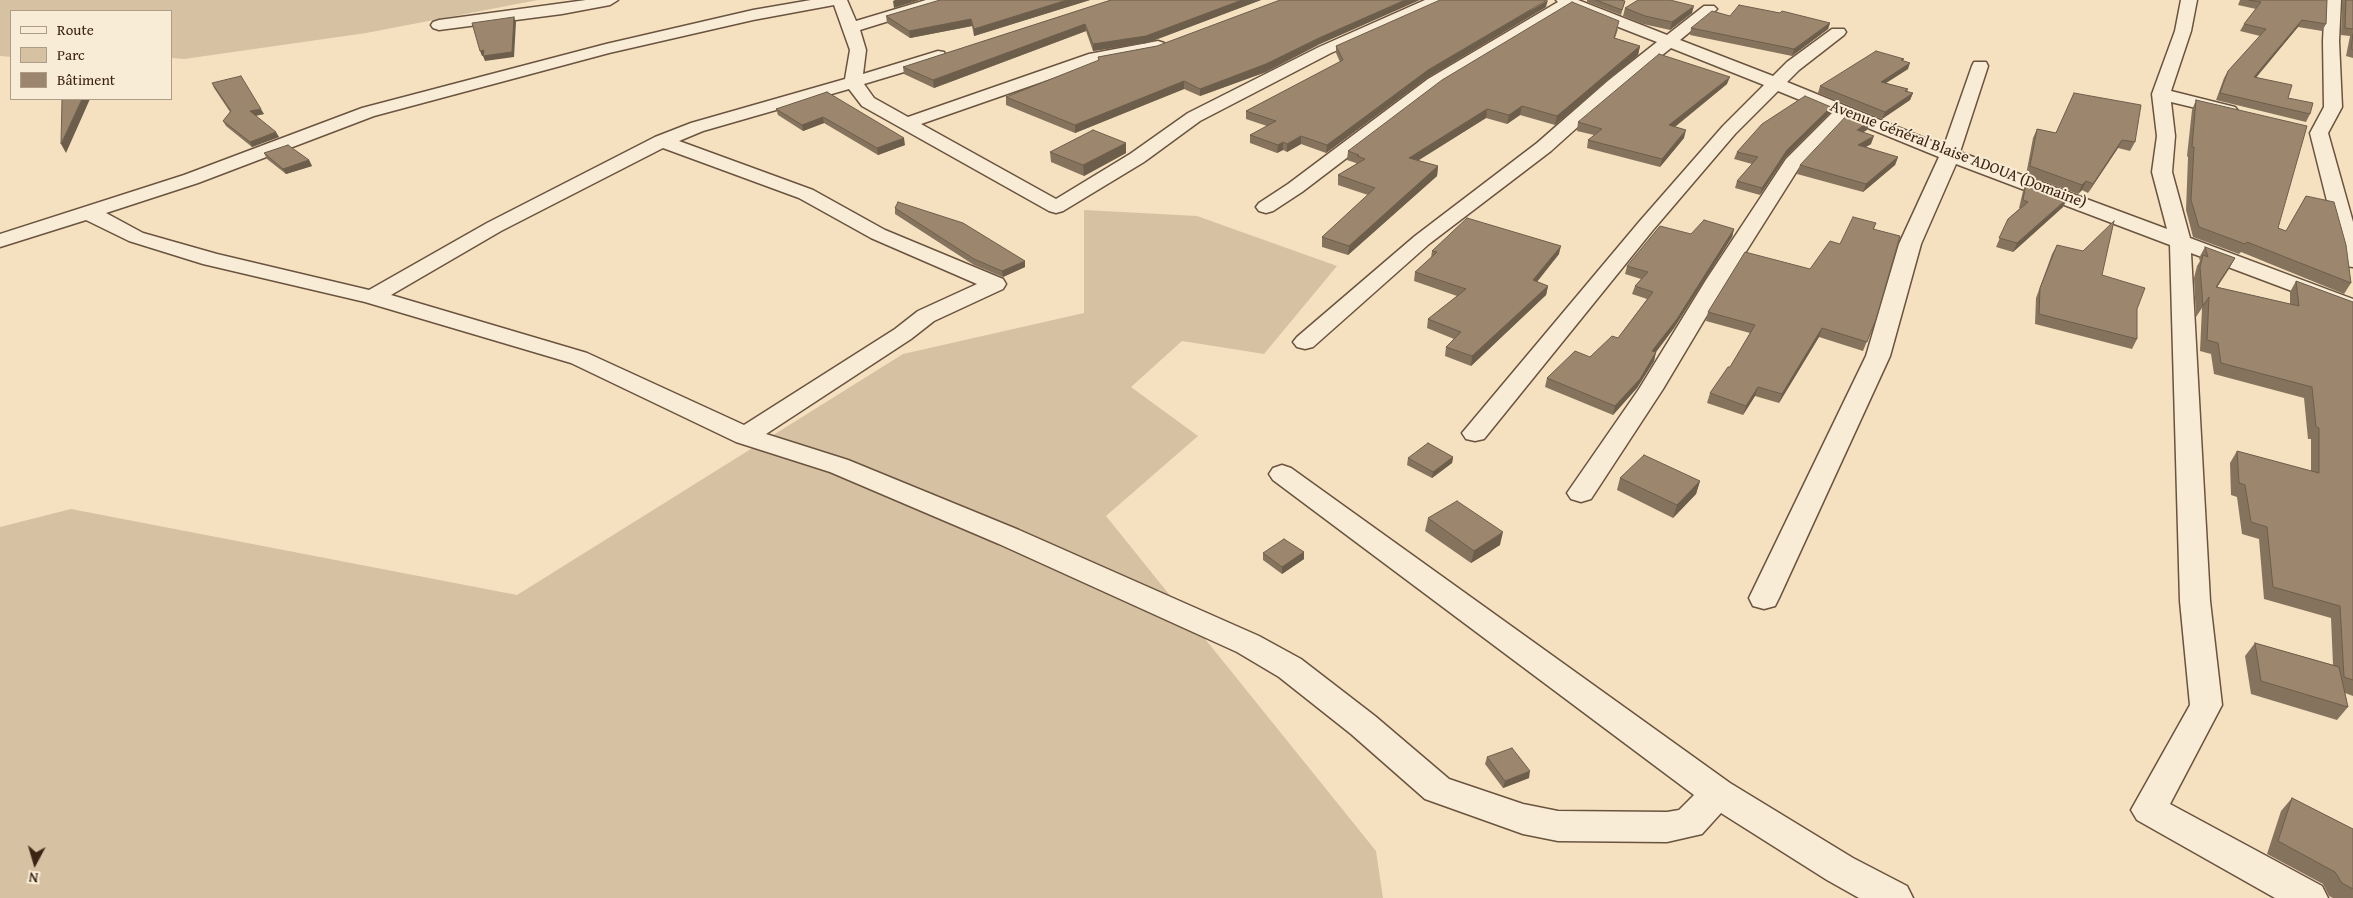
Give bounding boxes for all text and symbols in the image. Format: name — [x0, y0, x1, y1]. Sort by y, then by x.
legend — [10, 10, 172, 100]
text: Route — [57, 19, 94, 40]
text: Parc — [57, 44, 85, 65]
text: Bâtiment — [57, 69, 115, 90]
street label: Avenue Général Blaise ADOUA (Domaine) — [1827, 97, 2089, 213]
north arrow — [10, 838, 60, 888]
text: N — [28, 867, 39, 888]

